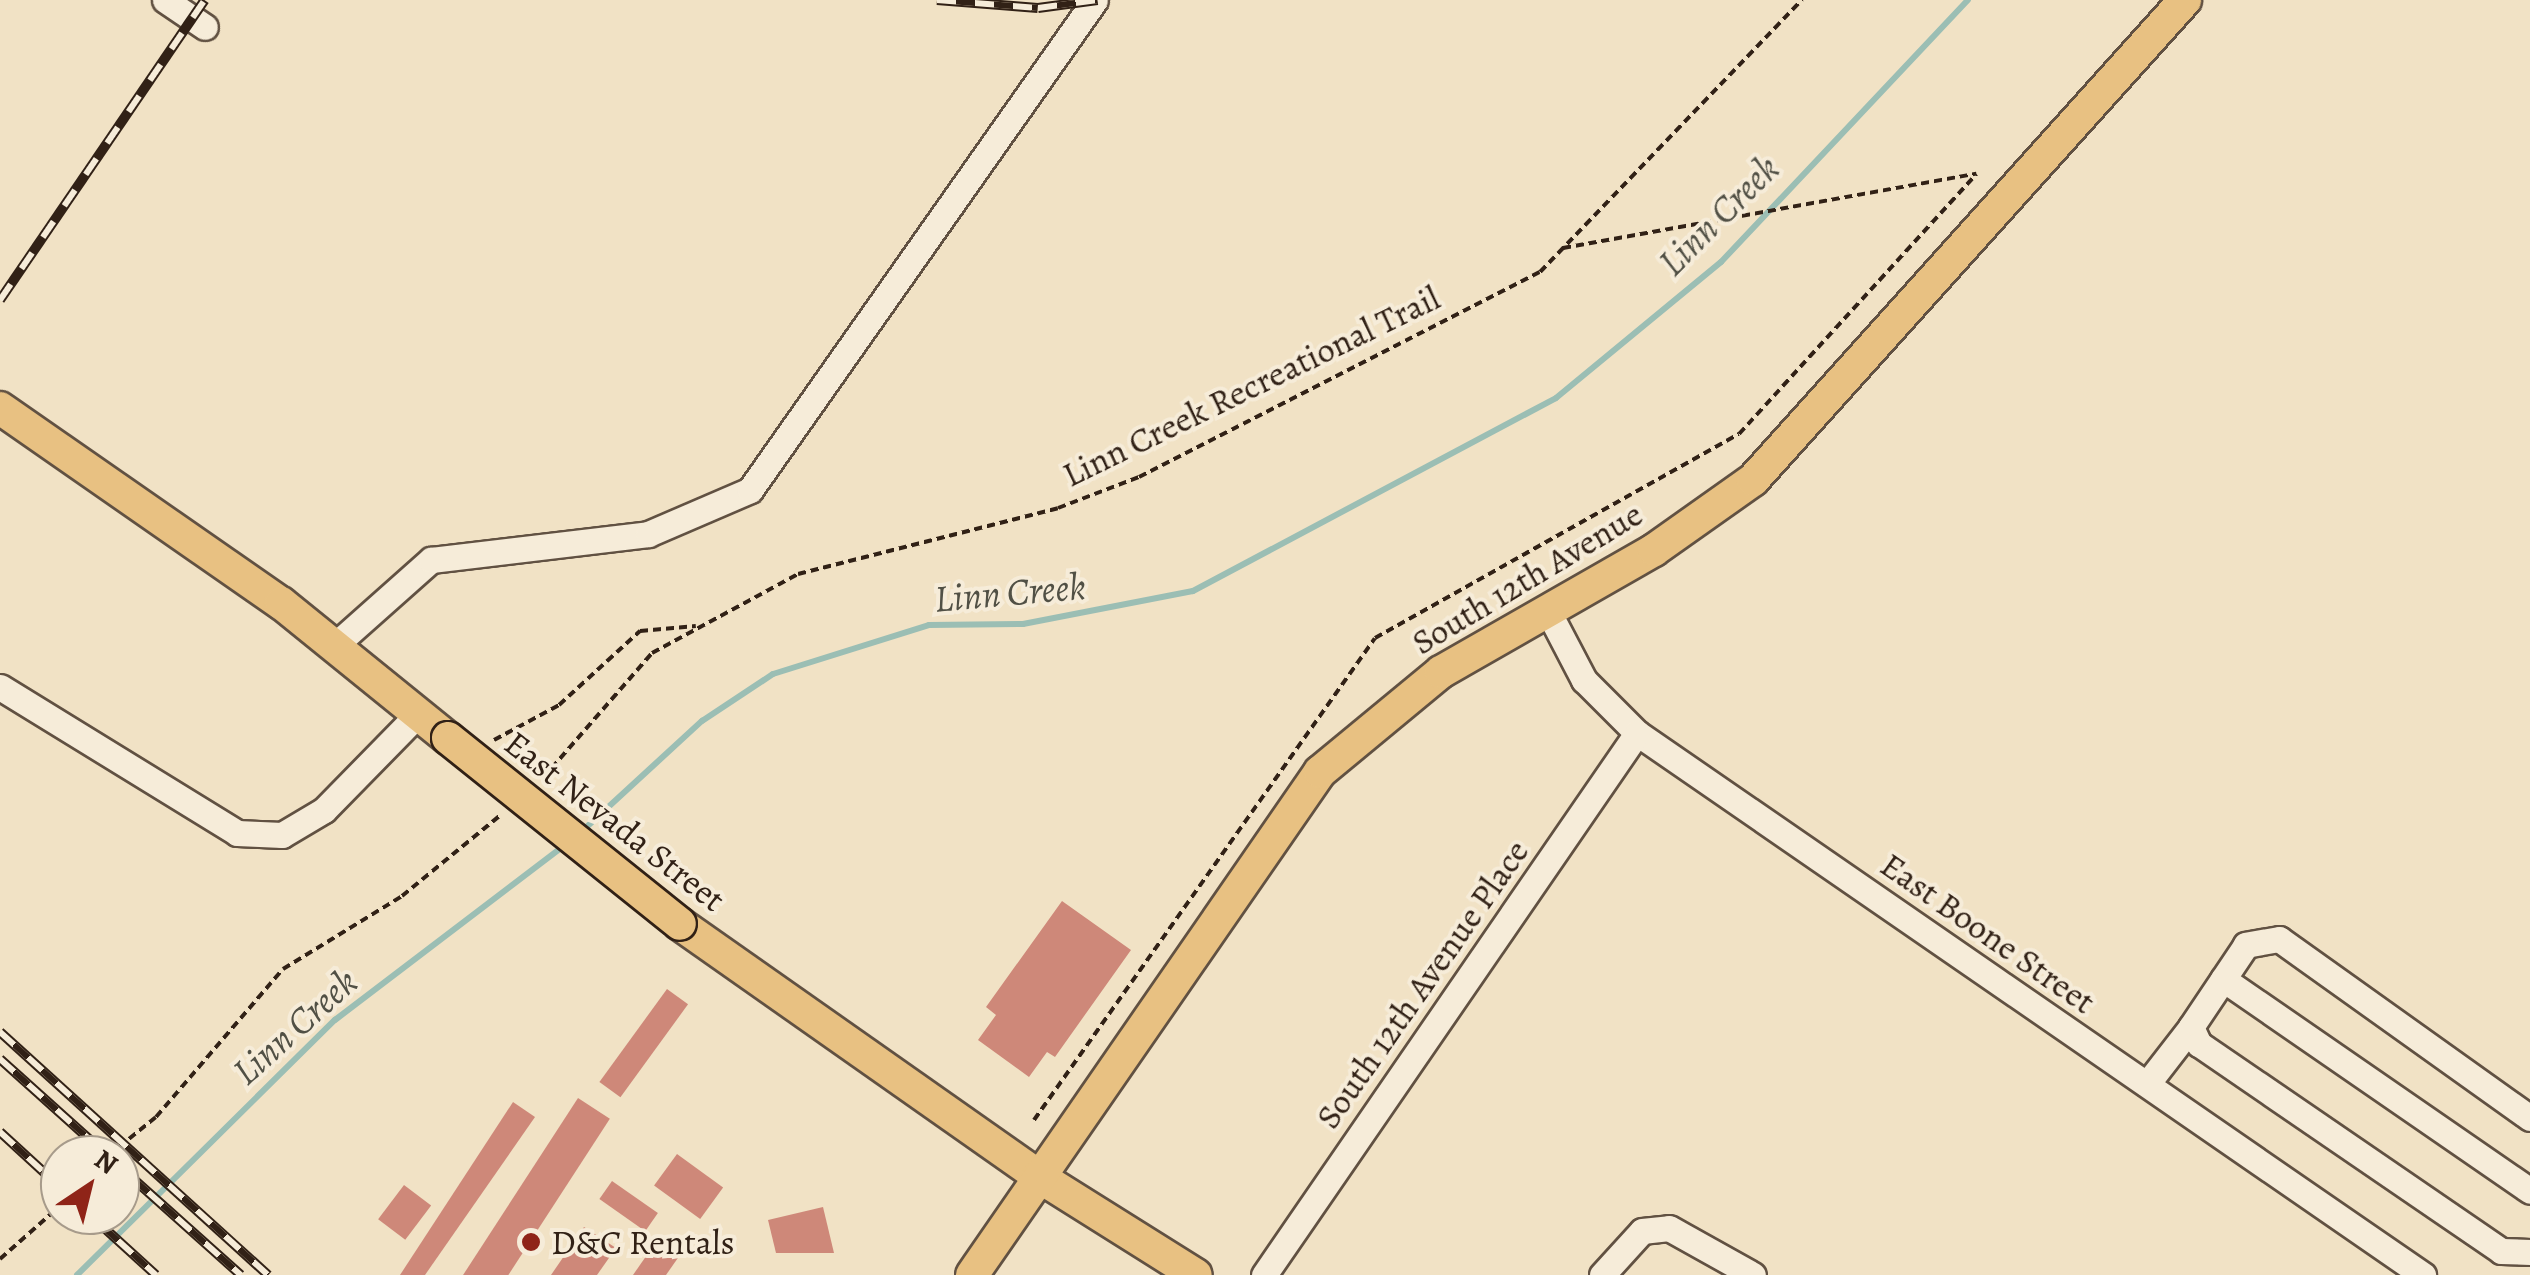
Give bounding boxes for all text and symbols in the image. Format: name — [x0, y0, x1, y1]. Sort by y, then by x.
water label: Linn Creek — [1649, 146, 1789, 286]
street label: Linn Creek Recreational Trail — [1056, 276, 1446, 496]
street label: South 12th Avenue — [1404, 493, 1650, 663]
water label: Linn Creek — [932, 564, 1088, 622]
street label: East Nevada Street — [496, 722, 734, 920]
street label: South 12th Avenue Place — [1307, 832, 1537, 1136]
street label: East Boone Street — [1873, 843, 2103, 1023]
water label: Linn Creek — [223, 959, 367, 1095]
north arrow — [40, 1135, 140, 1235]
text: N — [87, 1141, 125, 1183]
place label: D&C Rentals — [551, 1221, 735, 1263]
marker: D&C Rentals — [520, 1231, 542, 1253]

